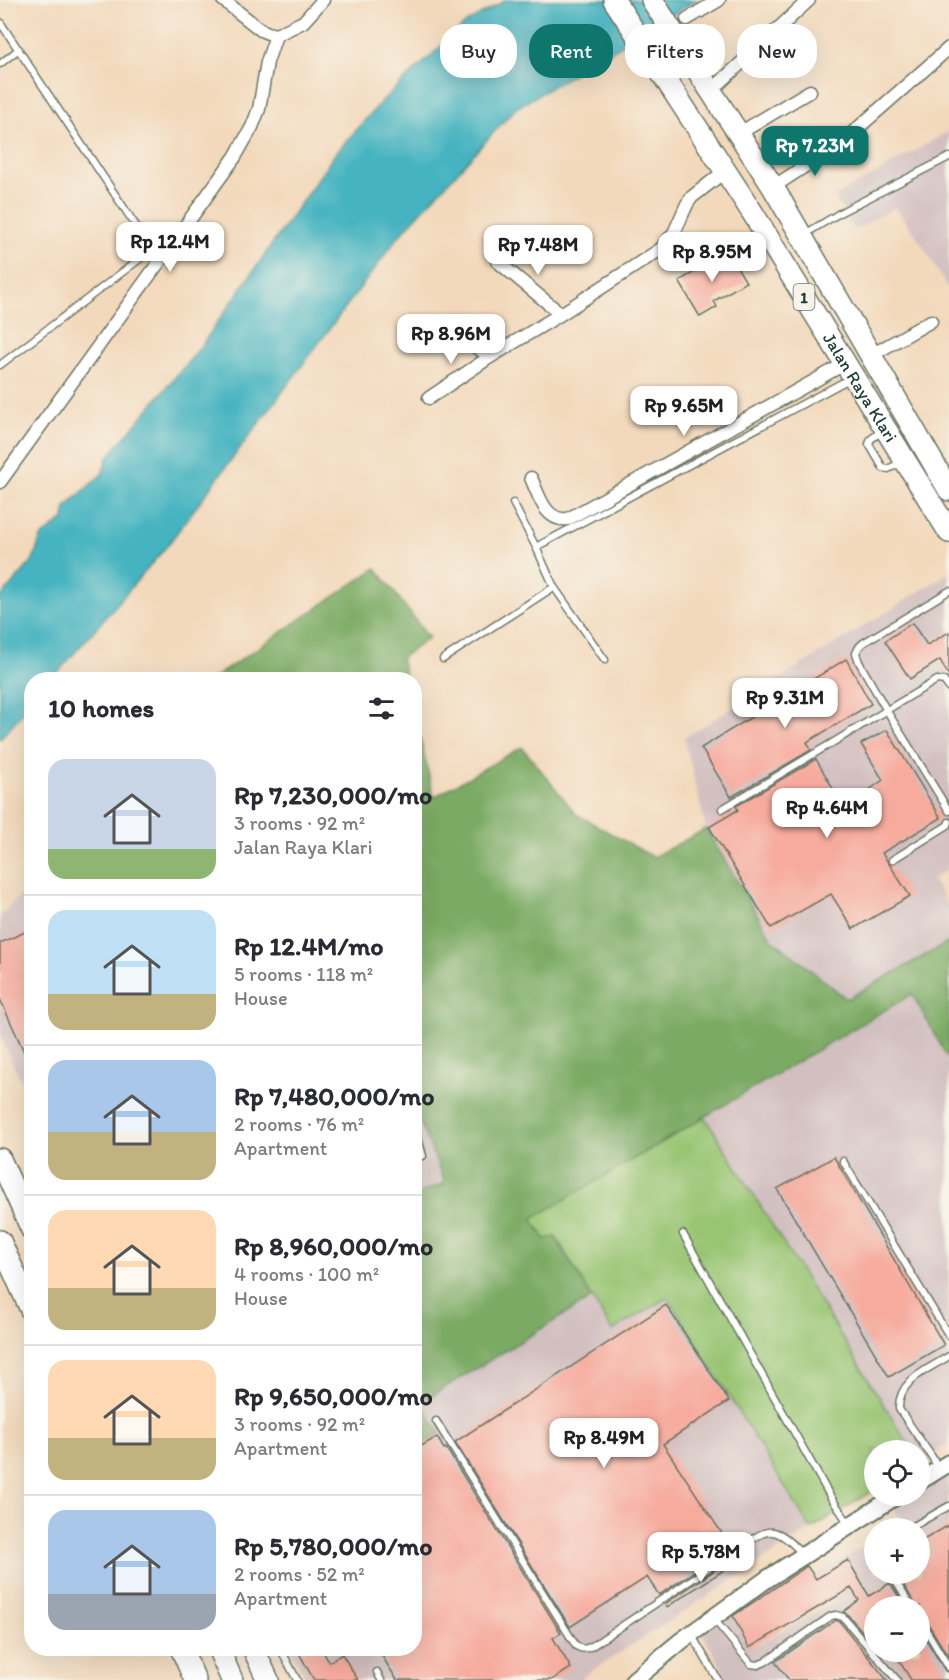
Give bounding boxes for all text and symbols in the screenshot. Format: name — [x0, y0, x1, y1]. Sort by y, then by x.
chip: Buy — [440, 24, 517, 78]
chip: Rent — [529, 24, 613, 78]
chip: Filters — [625, 24, 725, 78]
chip: New — [737, 24, 817, 78]
pin: Rp 7.23M — [753, 126, 877, 177]
text: Rp 7.23M — [775, 133, 855, 157]
pin: Rp 12.4M — [108, 222, 232, 273]
pin: Rp 7.48M — [476, 225, 600, 276]
text: Rp 12.4M — [130, 229, 210, 253]
text: Rp 7.48M — [498, 232, 578, 256]
pin: Rp 8.95M — [650, 232, 774, 283]
text: Rp 8.95M — [672, 239, 752, 263]
road number: 1 — [794, 284, 814, 310]
pin: Rp 8.96M — [389, 314, 513, 365]
text: Rp 8.96M — [411, 321, 491, 345]
street label: Jalan Raya Klari — [818, 329, 902, 446]
pin: Rp 9.65M — [622, 386, 746, 437]
text: Rp 9.65M — [644, 393, 724, 417]
pin: Rp 9.31M — [723, 678, 847, 729]
text: Rp 9.31M — [746, 685, 824, 709]
text: 10 homes — [48, 692, 154, 724]
icon: filters — [365, 692, 398, 725]
text: Rp 7,230,000/mo — [234, 779, 432, 811]
icon: home — [96, 783, 168, 855]
pin: Rp 4.64M — [765, 788, 889, 839]
text: Rp 4.64M — [786, 795, 868, 819]
text: 3 rooms · 92 m² — [234, 811, 365, 835]
text: Jalan Raya Klari — [234, 835, 372, 859]
text: Rp 12.4M/mo — [234, 930, 384, 962]
icon: home — [96, 934, 168, 1006]
text: 5 rooms · 118 m² — [234, 962, 373, 986]
text: House — [234, 986, 288, 1010]
text: Rp 7,480,000/mo — [234, 1080, 434, 1112]
icon: home — [96, 1084, 168, 1156]
text: 2 rooms · 76 m² — [234, 1112, 364, 1136]
text: Apartment — [234, 1136, 327, 1160]
text: Rp 8,960,000/mo — [234, 1230, 433, 1262]
icon: home — [96, 1234, 168, 1306]
text: 4 rooms · 100 m² — [234, 1262, 379, 1286]
text: House — [234, 1286, 288, 1310]
text: Rp 9,650,000/mo — [234, 1380, 433, 1412]
icon: home — [96, 1384, 168, 1456]
text: 3 rooms · 92 m² — [234, 1412, 365, 1436]
pin: Rp 8.49M — [542, 1418, 666, 1469]
text: Rp 8.49M — [563, 1425, 645, 1449]
text: Apartment — [234, 1436, 327, 1460]
map controls — [864, 1440, 930, 1662]
button: locate — [864, 1440, 930, 1506]
button: + — [864, 1518, 930, 1584]
text: Rp 5,780,000/mo — [234, 1530, 432, 1562]
pin: Rp 5.78M — [639, 1532, 763, 1583]
icon: home — [96, 1534, 168, 1606]
text: Rp 5.78M — [661, 1539, 741, 1563]
text: 2 rooms · 52 m² — [234, 1562, 365, 1586]
text: Apartment — [234, 1586, 327, 1610]
button: − — [864, 1596, 930, 1662]

